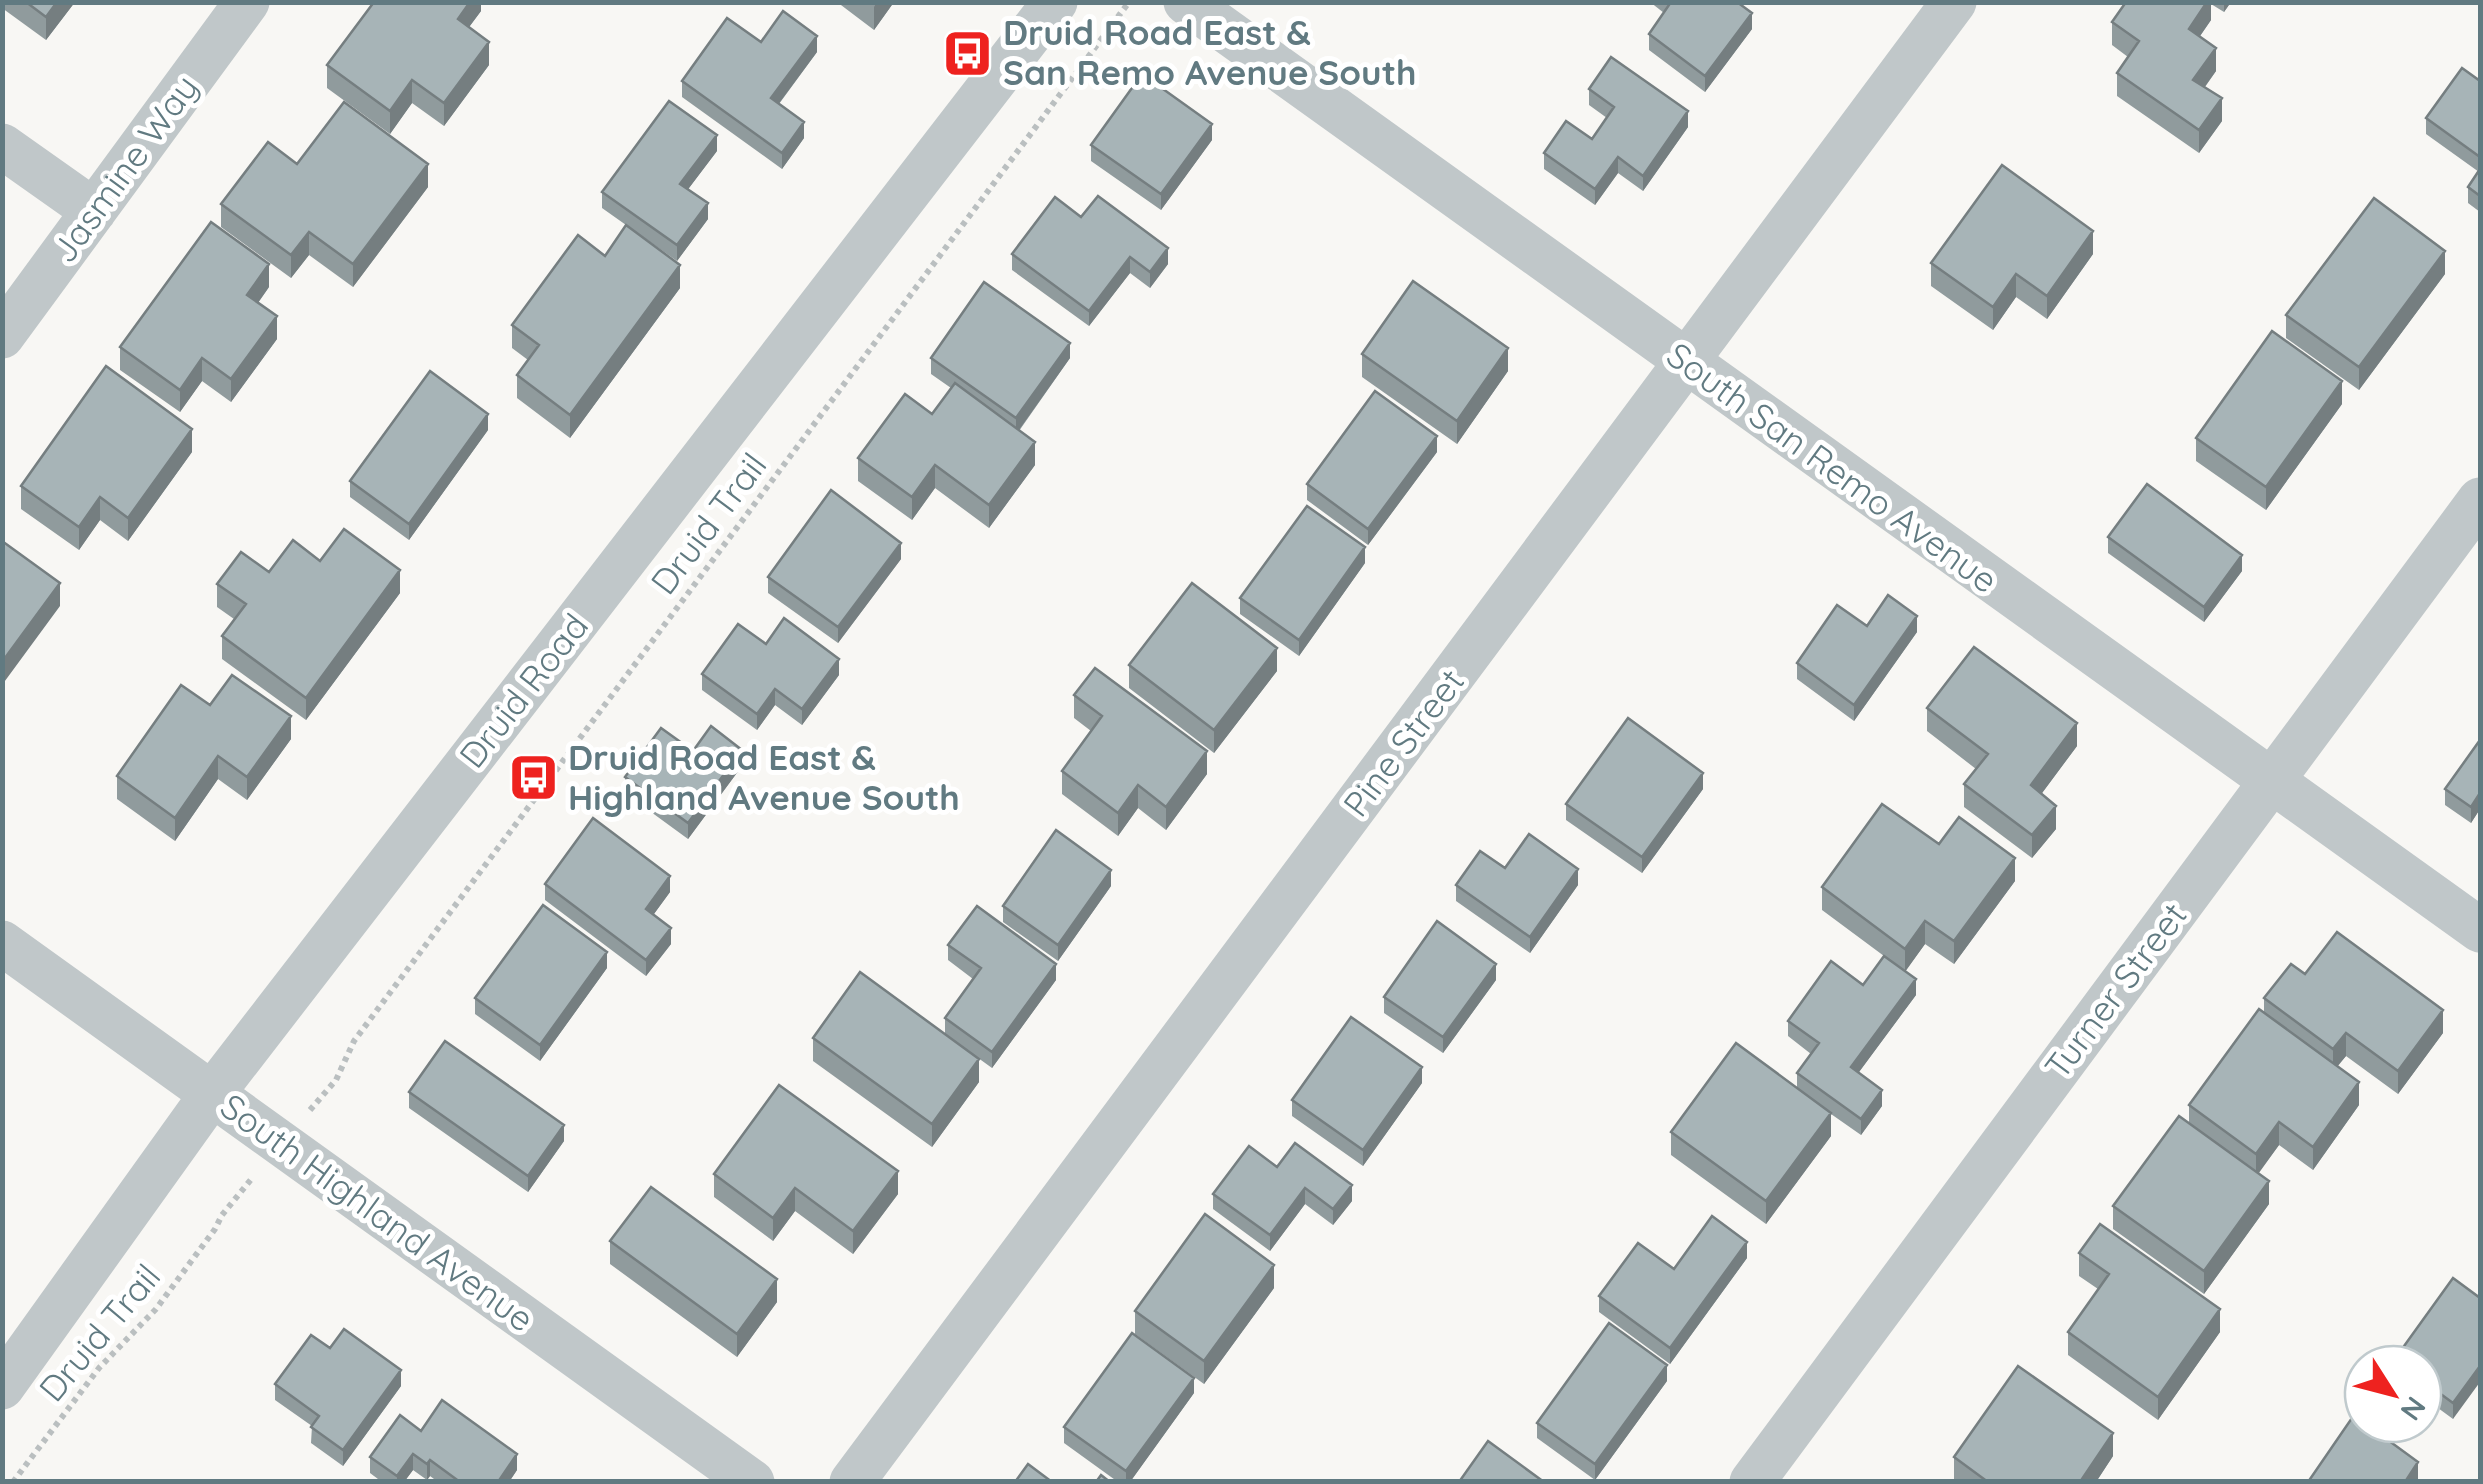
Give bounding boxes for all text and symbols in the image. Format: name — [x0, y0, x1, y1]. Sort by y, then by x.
place label: Druid Road East & San Remo Avenue South — [1003, 10, 1416, 94]
bus stop icon: Druid Road East & San Remo Avenue South — [942, 27, 994, 79]
street label: Jasmine Way — [41, 66, 207, 271]
street label: South San Remo Avenue — [1659, 332, 2007, 602]
street label: Druid Trail — [641, 444, 776, 603]
street label: Druid Road — [449, 604, 597, 776]
street label: Pine Street — [1333, 660, 1473, 825]
place label: Druid Road East & Highland Avenue South — [568, 735, 960, 819]
bus stop icon: Druid Road East & Highland Avenue South — [507, 752, 559, 804]
street label: Turner Street — [2035, 894, 2196, 1087]
street label: South Highland Avenue — [212, 1084, 543, 1341]
street label: Druid Trail — [29, 1255, 169, 1410]
north arrow — [2343, 1344, 2443, 1444]
text: N — [2393, 1390, 2434, 1428]

